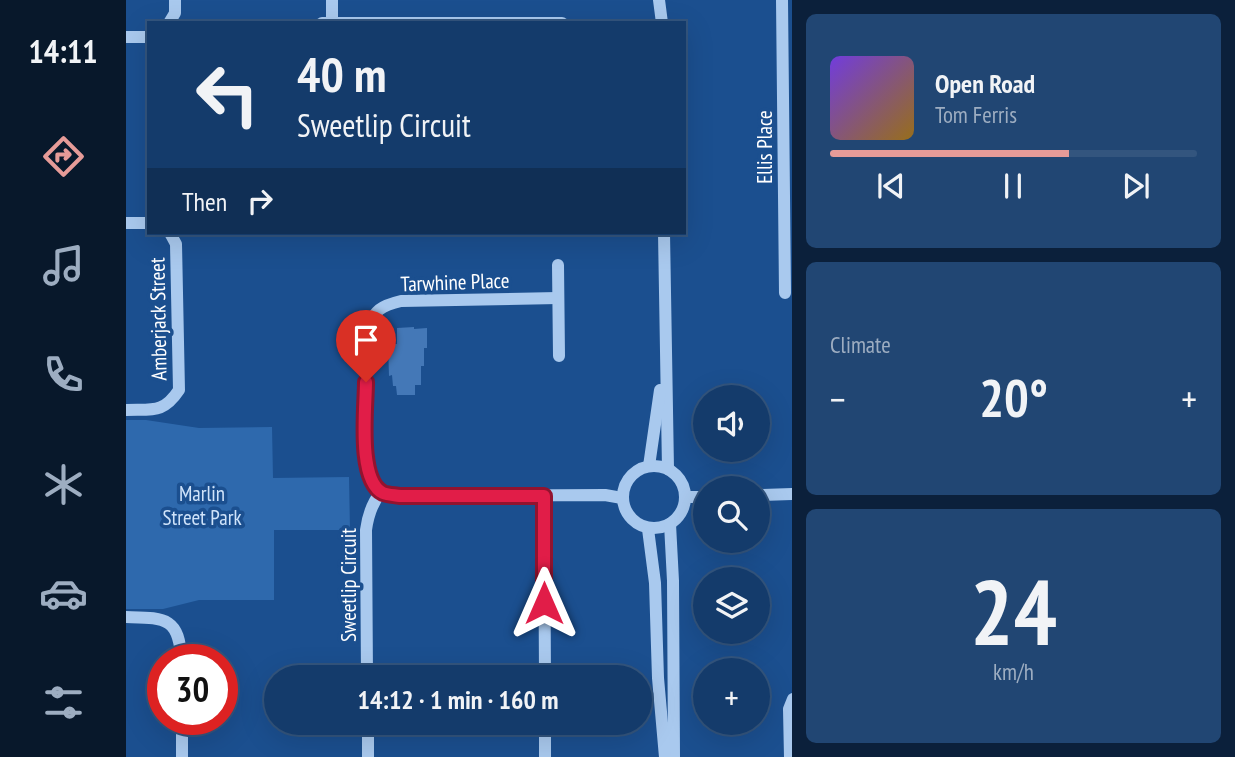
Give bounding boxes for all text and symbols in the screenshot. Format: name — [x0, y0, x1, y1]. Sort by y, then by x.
text: 14:11 — [28, 30, 98, 72]
text: 40 m — [297, 42, 386, 106]
icon: left — [182, 49, 273, 140]
text: Open Road — [935, 67, 1035, 100]
text: Tom Ferris — [935, 100, 1017, 129]
text: Sweetlip Circuit — [297, 104, 471, 146]
street label: Ellis Place — [751, 110, 778, 184]
icon: directions — [39, 132, 88, 181]
icon: previous — [872, 167, 910, 205]
icon: pause — [994, 167, 1032, 205]
icon: next — [1117, 167, 1155, 205]
icon: right — [241, 182, 279, 220]
text: Then — [182, 185, 227, 218]
icon: music — [39, 241, 88, 290]
street label: Amberjack Street — [143, 257, 173, 381]
street label: Tarwhine Place — [400, 267, 510, 297]
pin — [336, 310, 396, 382]
icon: arrive — [347, 321, 385, 359]
text: Climate — [830, 330, 891, 359]
icon: phone — [39, 350, 88, 399]
text: 20° — [979, 364, 1048, 431]
text: − — [830, 374, 846, 423]
text: + — [1181, 374, 1197, 423]
map controls — [693, 385, 770, 735]
button: sound — [693, 385, 770, 462]
icon: climate — [39, 460, 88, 509]
button: search — [693, 476, 770, 553]
park label: Marlin Street Park — [162, 480, 242, 531]
street label: Sweetlip Circuit — [335, 528, 362, 642]
text: 24 — [970, 552, 1057, 670]
position arrow — [507, 566, 581, 640]
button: layers — [693, 567, 770, 644]
icon: car — [39, 569, 88, 618]
speed limit sign: 30 — [147, 644, 238, 735]
text: km/h — [993, 657, 1034, 686]
button: + — [693, 658, 770, 735]
icon: filters — [39, 678, 88, 727]
text: 14:12 · 1 min · 160 m — [358, 683, 558, 716]

